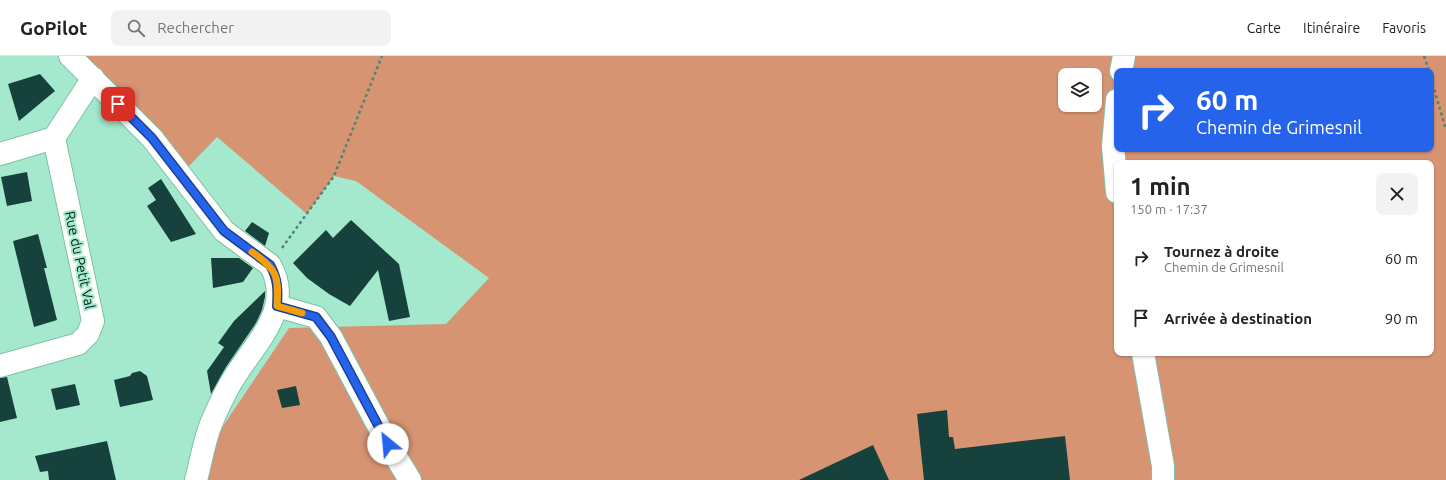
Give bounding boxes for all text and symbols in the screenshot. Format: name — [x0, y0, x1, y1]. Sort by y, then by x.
search box — [111, 10, 391, 46]
text: GoPilot — [20, 17, 87, 39]
icon: search — [125, 17, 147, 39]
text: Rechercher — [157, 19, 234, 36]
text: Carte — [1247, 20, 1281, 36]
text: Itinéraire — [1303, 20, 1360, 36]
text: Favoris — [1382, 20, 1426, 36]
map controls — [1058, 68, 1102, 112]
button: layers — [1058, 68, 1102, 112]
icon: right — [1130, 84, 1182, 136]
text: 60 m — [1196, 84, 1258, 115]
pin — [101, 87, 135, 121]
icon: arrive — [107, 93, 129, 115]
text: Chemin de Grimesnil — [1196, 117, 1362, 137]
text: 1 min — [1130, 173, 1191, 200]
button: close — [1376, 173, 1418, 215]
text: 150 m · 17:37 — [1130, 202, 1208, 216]
street label: Rue du Petit Val — [62, 209, 98, 311]
text: Tournez à droite — [1164, 243, 1279, 260]
icon: right — [1130, 247, 1152, 269]
text: 60 m — [1385, 250, 1418, 267]
text: Chemin de Grimesnil — [1164, 260, 1284, 274]
icon: arrive — [1130, 307, 1152, 329]
text: Arrivée à destination — [1164, 310, 1312, 327]
text: 90 m — [1385, 310, 1418, 327]
position arrow — [367, 423, 409, 465]

